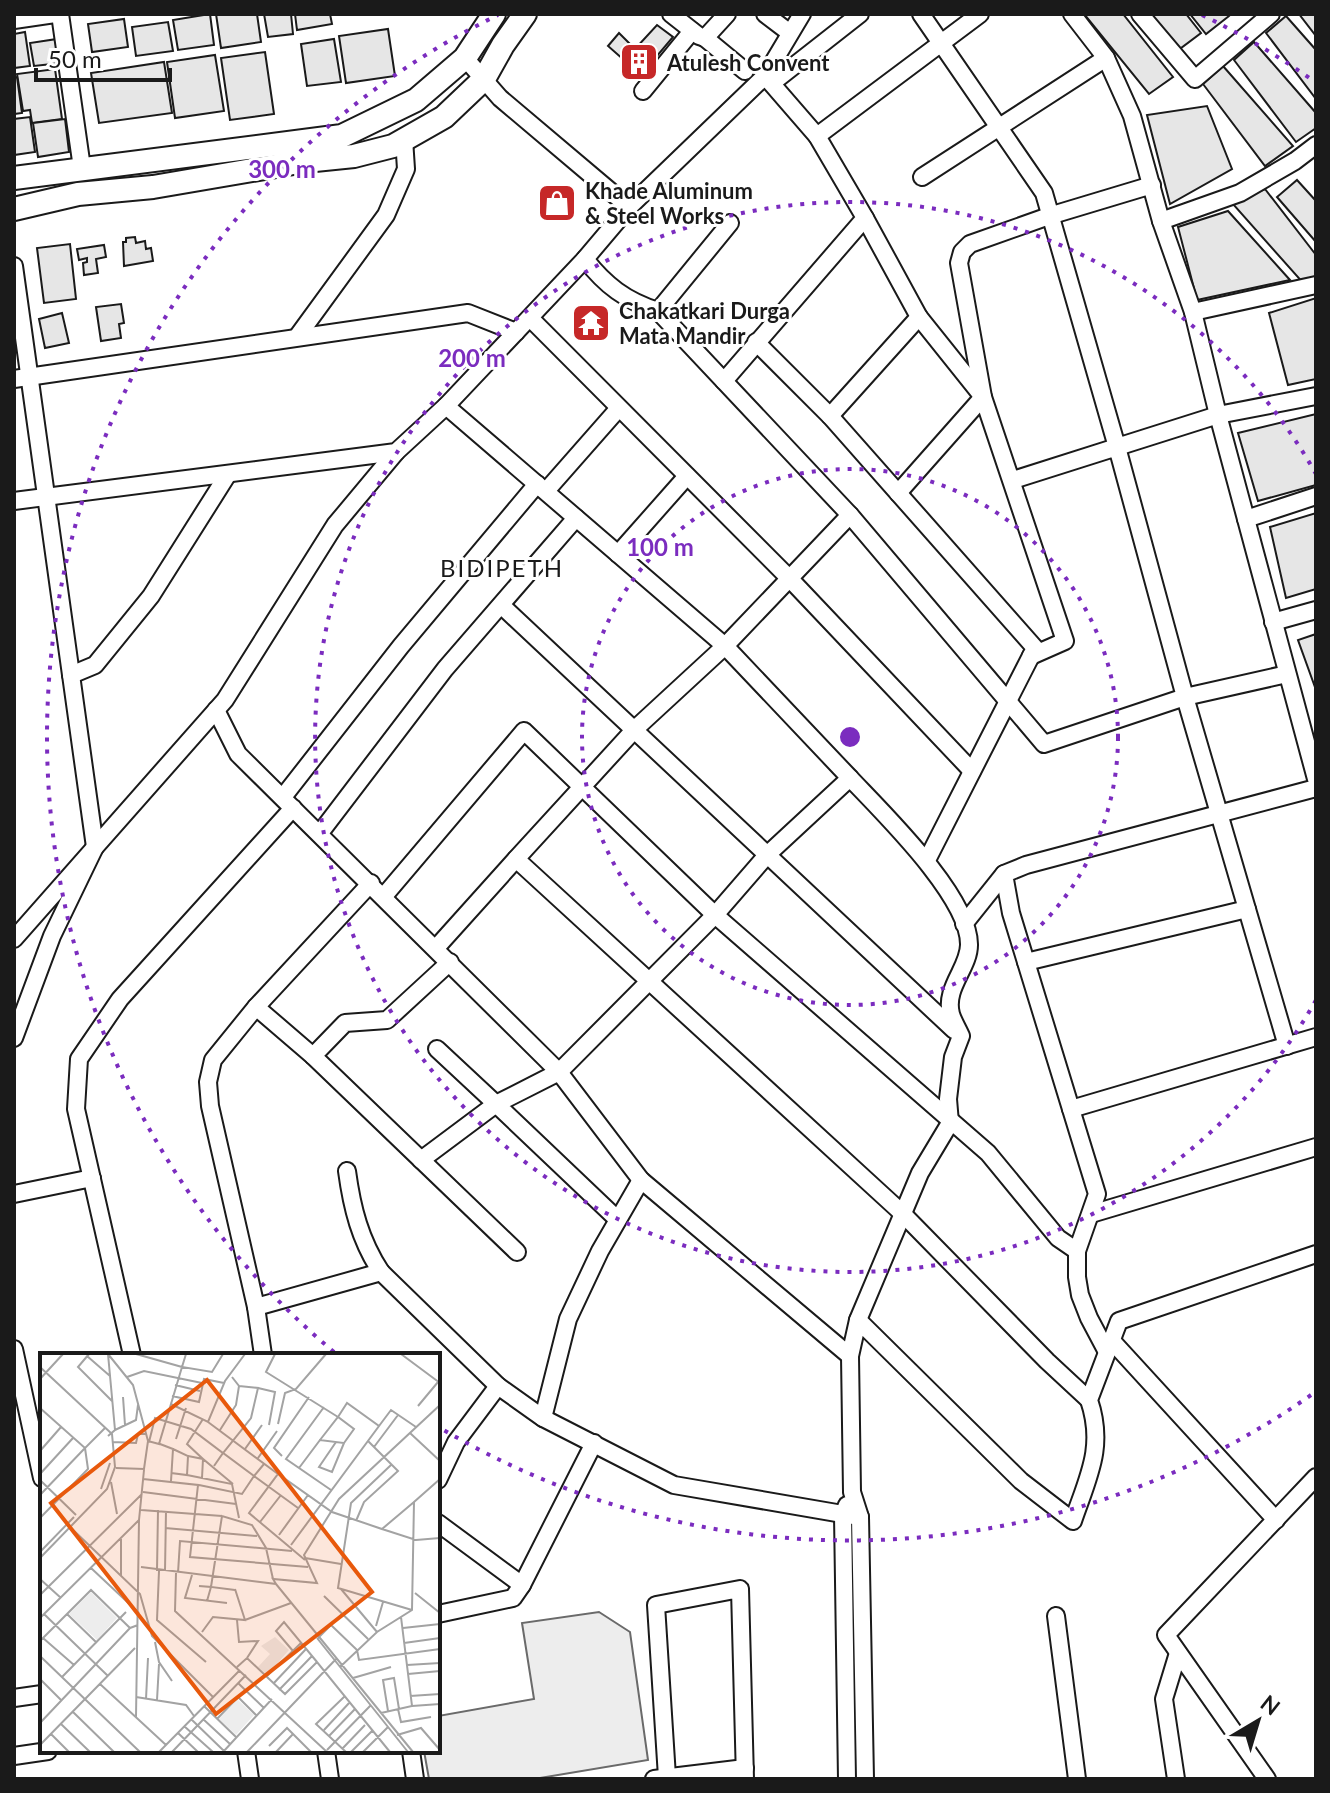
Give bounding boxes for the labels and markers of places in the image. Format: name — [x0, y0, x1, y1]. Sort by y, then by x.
building icon: Atulesh Convent — [618, 41, 660, 83]
place label: Atulesh Convent — [666, 49, 830, 76]
place label: Khade Aluminum & Steel Works — [585, 177, 753, 229]
shop icon: Khade Aluminum & Steel Works — [536, 182, 578, 224]
place label: Chakatkari Durga Mata Mandir — [619, 297, 790, 349]
temple icon: Chakatkari Durga Mata Mandir — [570, 302, 612, 344]
centre of rings — [836, 723, 864, 751]

